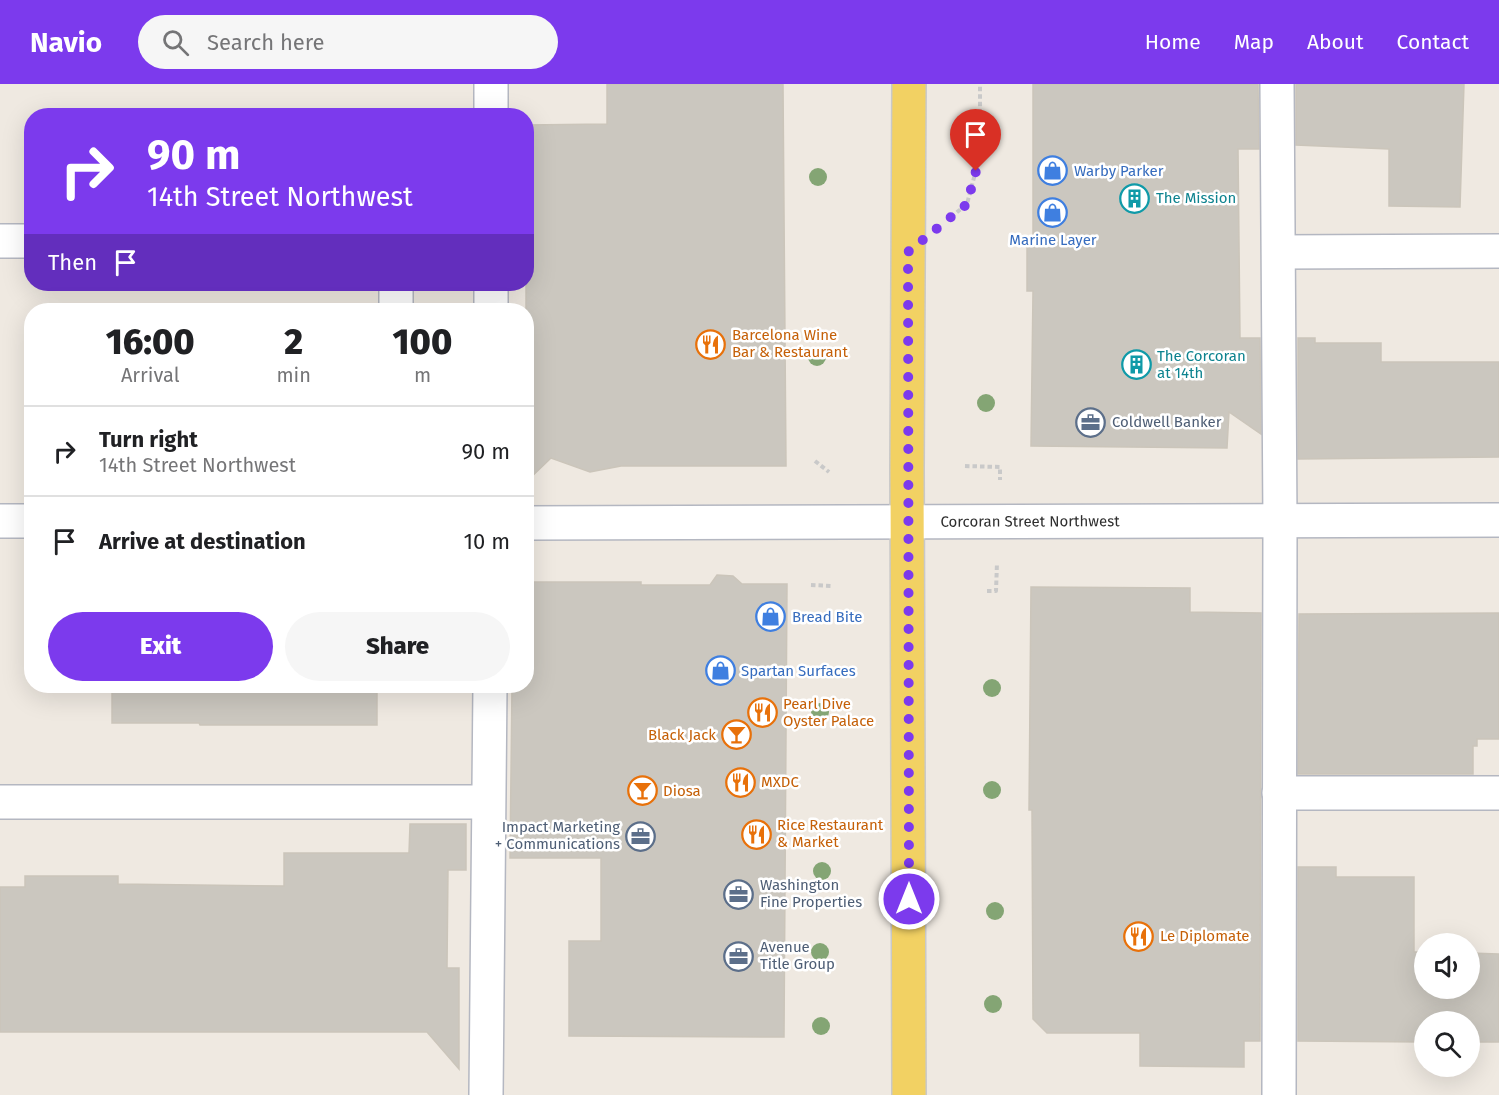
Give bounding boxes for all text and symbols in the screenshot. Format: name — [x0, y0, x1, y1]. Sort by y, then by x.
search box — [138, 15, 558, 69]
text: Navio — [30, 26, 102, 59]
icon: search — [159, 26, 192, 59]
text: Search here — [207, 29, 325, 56]
text: Home — [1145, 29, 1201, 55]
text: Map — [1234, 29, 1274, 55]
text: About — [1307, 29, 1364, 55]
text: Contact — [1397, 29, 1469, 55]
pin — [950, 109, 1001, 171]
icon: arrive — [959, 118, 992, 151]
text: 90 m — [147, 130, 241, 180]
icon: right — [48, 132, 126, 210]
shop icon: Warby Parker — [1037, 155, 1069, 187]
place label: Warby Parker — [1074, 162, 1164, 180]
text: 14th Street Northwest — [147, 181, 413, 213]
building icon: The Mission — [1119, 182, 1151, 214]
place label: The Mission — [1156, 189, 1236, 207]
shop icon: Marine Layer — [1037, 197, 1069, 229]
place label: Marine Layer — [1009, 231, 1097, 249]
icon: arrive — [109, 246, 142, 279]
text: Then — [48, 249, 97, 276]
text: 16:00 — [106, 320, 195, 364]
text: 2 — [284, 320, 303, 364]
text: 100 — [393, 320, 452, 364]
place label: Barcelona Wine Bar & Restaurant — [732, 326, 848, 361]
restaurant icon: Barcelona Wine Bar & Restaurant — [695, 328, 727, 360]
place label: The Corcoran at 14th — [1157, 347, 1246, 382]
building icon: The Corcoran at 14th — [1120, 349, 1152, 381]
text: Arrival — [121, 363, 180, 387]
text: min — [276, 363, 311, 387]
text: m — [414, 363, 431, 387]
office icon: Coldwell Banker — [1075, 406, 1107, 438]
place label: Coldwell Banker — [1112, 413, 1222, 431]
text: Turn right — [99, 426, 198, 453]
icon: right — [48, 435, 81, 468]
text: 90 m — [461, 438, 510, 465]
text: 14th Street Northwest — [99, 453, 296, 477]
street label: Corcoran Street Northwest — [940, 512, 1120, 531]
icon: arrive — [48, 525, 81, 558]
text: Arrive at destination — [99, 528, 306, 555]
text: 10 m — [464, 528, 510, 555]
shop icon: Bread Bite — [755, 601, 787, 633]
place label: Bread Bite — [792, 608, 862, 626]
button: Exit — [48, 612, 273, 681]
button: Share — [285, 612, 510, 681]
shop icon: Spartan Surfaces — [704, 655, 736, 687]
place label: Spartan Surfaces — [741, 662, 856, 680]
place label: Pearl Dive Oyster Palace — [783, 695, 874, 730]
restaurant icon: Pearl Dive Oyster Palace — [746, 697, 778, 729]
bar icon: Black Jack — [721, 719, 753, 751]
place label: Black Jack — [648, 726, 716, 744]
restaurant icon: MXDC — [724, 766, 756, 798]
place label: MXDC — [761, 773, 799, 791]
bar icon: Diosa — [626, 775, 658, 807]
place label: Diosa — [663, 782, 701, 800]
place label: Rice Restaurant & Market — [777, 816, 884, 851]
place label: Impact Marketing + Communications — [495, 818, 620, 853]
restaurant icon: Rice Restaurant & Market — [740, 818, 772, 850]
office icon: Impact Marketing + Communications — [625, 820, 657, 852]
position arrow — [877, 867, 941, 931]
place label: Washington Fine Properties — [760, 876, 862, 911]
office icon: Washington Fine Properties — [723, 878, 755, 910]
restaurant icon: Le Diplomate — [1123, 920, 1155, 952]
place label: Le Diplomate — [1160, 927, 1250, 945]
map controls — [1414, 933, 1480, 1077]
button: sound — [1414, 933, 1480, 999]
place label: Avenue Title Group — [760, 938, 835, 973]
office icon: Avenue Title Group — [723, 940, 755, 972]
button: search — [1414, 1011, 1480, 1077]

